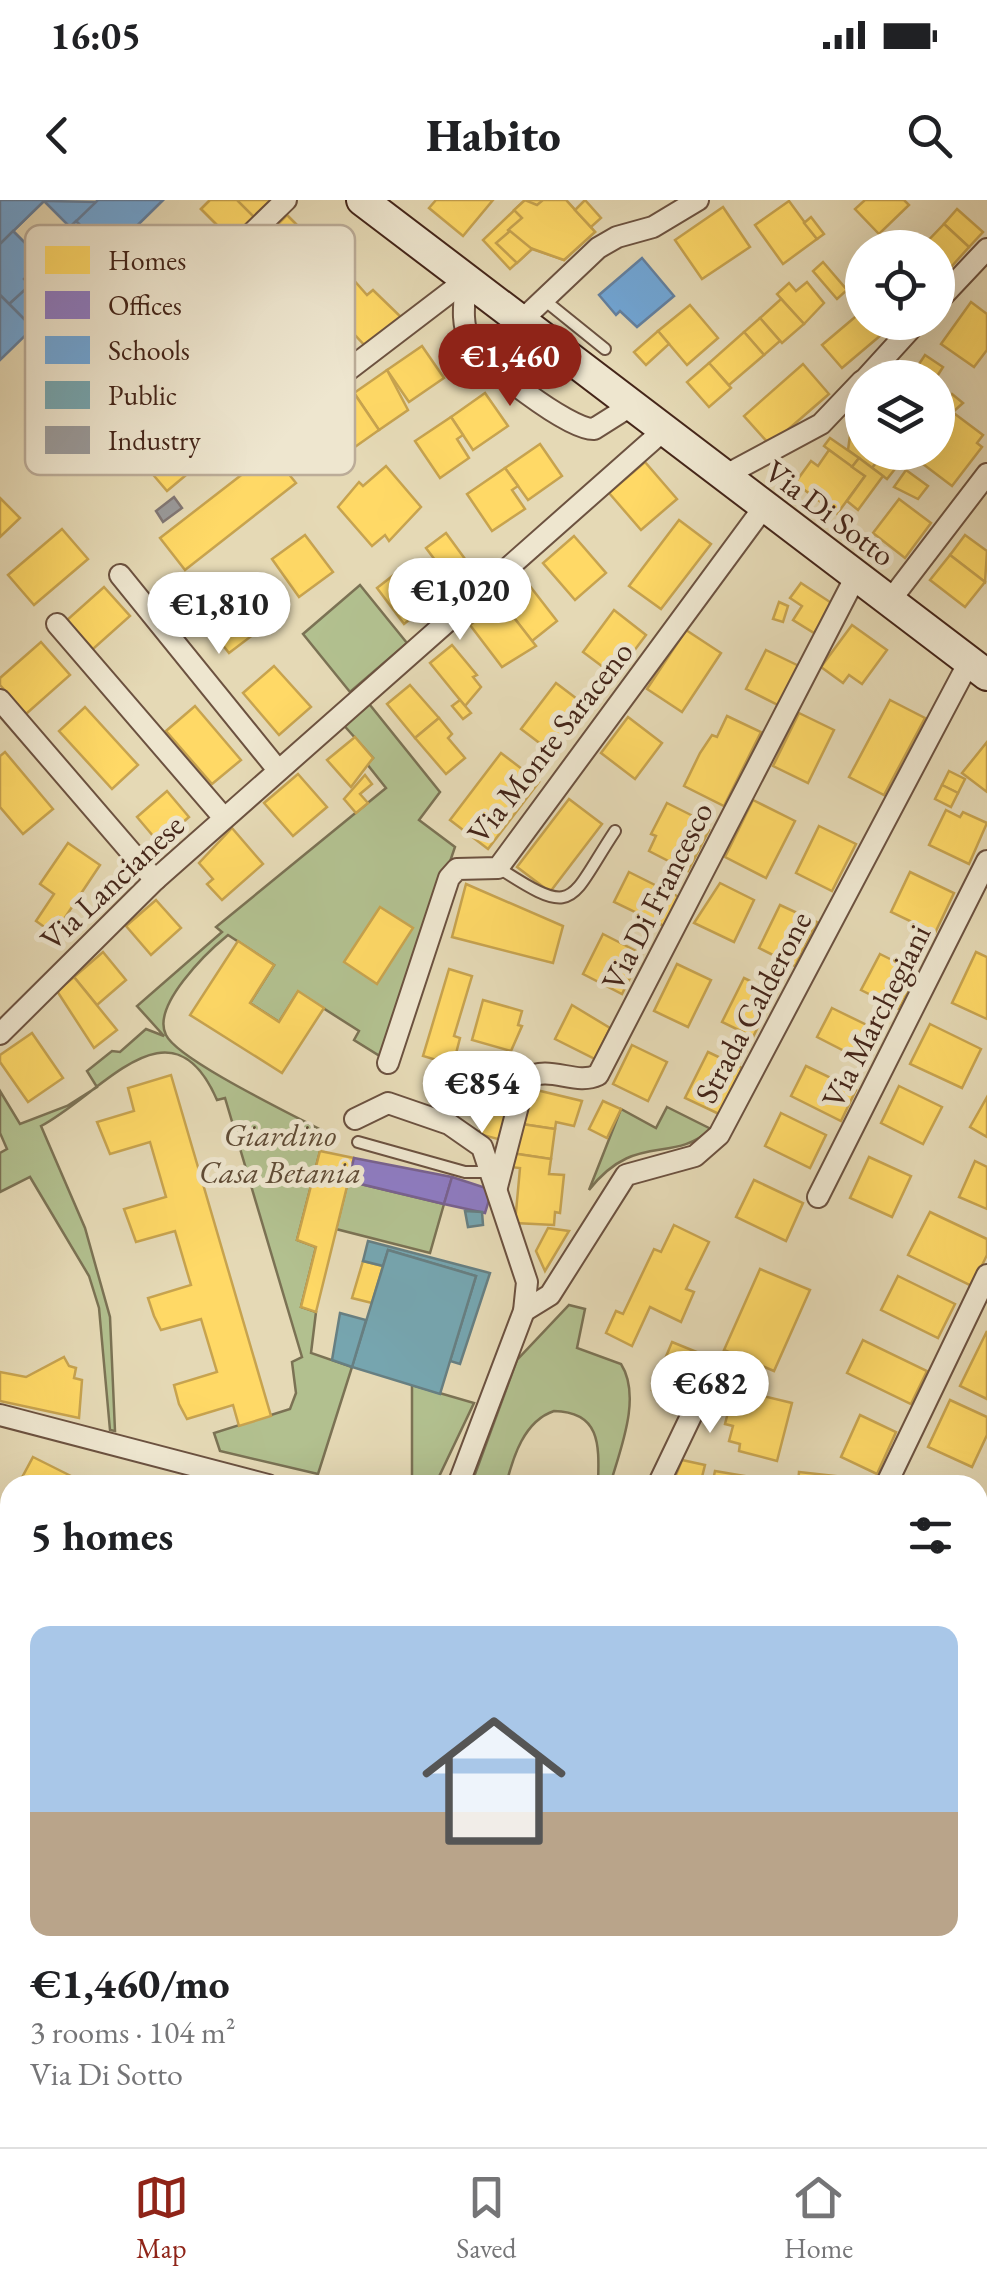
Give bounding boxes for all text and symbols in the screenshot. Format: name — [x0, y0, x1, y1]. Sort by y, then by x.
text: 16:05 — [50, 11, 141, 60]
text: Habito — [426, 106, 561, 164]
icon: back — [30, 108, 85, 163]
icon: search — [902, 108, 957, 163]
legend — [25, 225, 355, 475]
map controls — [845, 230, 955, 470]
button: locate — [845, 230, 955, 340]
text: Homes — [108, 242, 186, 278]
text: Offices — [108, 287, 182, 323]
pin: €1,460 — [429, 324, 591, 409]
text: Schools — [108, 332, 190, 368]
text: €1,460 — [460, 335, 560, 377]
button: layers — [845, 360, 955, 470]
text: Public — [108, 377, 177, 413]
text: Industry — [108, 422, 201, 458]
street label: Via Di Sotto — [756, 450, 904, 576]
pin: €1,020 — [379, 558, 541, 643]
text: €1,020 — [410, 569, 510, 611]
pin: €1,810 — [138, 572, 300, 657]
text: €1,810 — [169, 583, 269, 625]
street label: Via Monte Saraceno — [458, 632, 642, 852]
street label: Via Di Francesco — [591, 795, 723, 997]
street label: Via Lancianese — [31, 805, 193, 959]
street label: Strada Calderone — [685, 904, 821, 1110]
street label: Via Marchegiani — [812, 917, 940, 1115]
pin: €854 — [423, 1051, 541, 1136]
text: €854 — [445, 1062, 519, 1104]
park label: Giardino Casa Betania — [199, 1114, 361, 1193]
pin: €682 — [651, 1351, 769, 1436]
text: €682 — [673, 1362, 747, 1404]
text: 5 homes — [30, 1508, 173, 1563]
icon: filters — [903, 1508, 958, 1563]
icon: home — [404, 1691, 584, 1871]
text: €1,460/mo — [30, 1956, 230, 2011]
text: 3 rooms · 104 m² — [30, 2011, 236, 2053]
text: Via Di Sotto — [30, 2053, 183, 2095]
tab: Map — [134, 2170, 189, 2266]
tab: Saved — [456, 2170, 516, 2266]
tab: Home — [784, 2170, 853, 2266]

